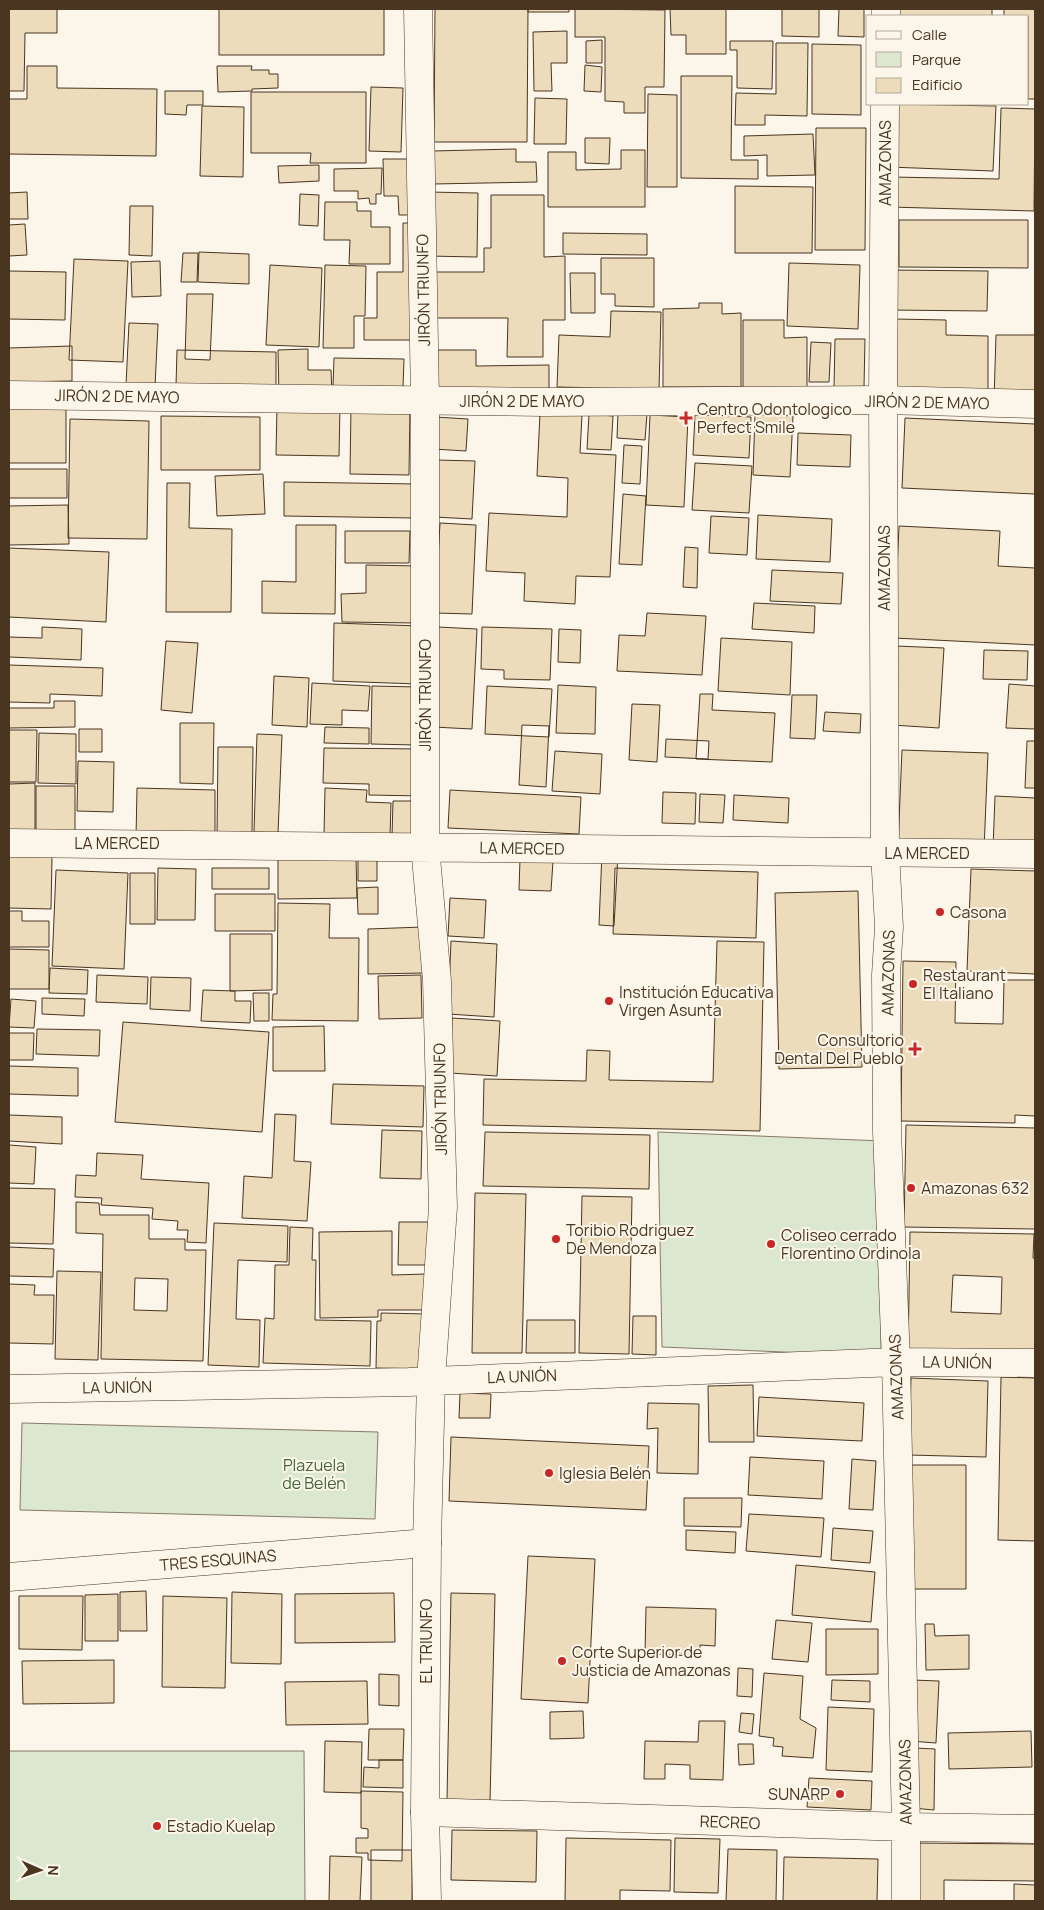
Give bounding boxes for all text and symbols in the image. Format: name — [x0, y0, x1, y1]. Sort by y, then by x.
legend — [866, 15, 1029, 105]
text: Calle — [912, 24, 947, 45]
text: Parque — [912, 49, 961, 70]
text: Edificio — [912, 74, 963, 95]
street label: AMAZONAS — [874, 120, 896, 206]
street label: JIRÓN TRIUNFO — [411, 233, 435, 346]
street label: JIRÓN 2 DE MAYO — [54, 384, 180, 408]
street label: JIRÓN 2 DE MAYO — [460, 390, 585, 412]
street label: JIRÓN 2 DE MAYO — [864, 390, 990, 414]
place label: Centro Odontologico Perfect Smile — [697, 398, 852, 438]
marker: Centro Odontologico Perfect Smile — [679, 411, 693, 425]
street label: AMAZONAS — [873, 525, 895, 611]
street label: JIRÓN TRIUNFO — [414, 639, 436, 751]
street label: LA MERCED — [74, 832, 160, 854]
street label: LA MERCED — [479, 836, 565, 860]
street label: LA MERCED — [884, 842, 970, 864]
place label: Casona — [950, 901, 1007, 923]
marker: Casona — [934, 906, 946, 918]
street label: AMAZONAS — [876, 930, 900, 1016]
place label: Restaurant El Italiano — [923, 964, 1006, 1004]
marker: Restaurant El Italiano — [907, 978, 919, 990]
place label: Institución Educativa Virgen Asunta — [619, 981, 774, 1021]
marker: Institución Educativa Virgen Asunta — [603, 995, 615, 1007]
place label: Consultorio Dental Del Pueblo — [774, 1029, 904, 1069]
street label: JIRÓN TRIUNFO — [428, 1042, 452, 1155]
marker: Consultorio Dental Del Pueblo — [908, 1042, 922, 1056]
place label: Amazonas 632 — [921, 1177, 1029, 1199]
marker: Amazonas 632 — [905, 1182, 917, 1194]
place label: Toribio Rodriguez De Mendoza — [566, 1219, 694, 1259]
place label: Coliseo cerrado Florentino Ordinola — [781, 1224, 921, 1264]
marker: Toribio Rodriguez De Mendoza — [550, 1233, 562, 1245]
marker: Coliseo cerrado Florentino Ordinola — [765, 1238, 777, 1250]
street label: AMAZONAS — [884, 1334, 908, 1420]
street label: LA UNIÓN — [922, 1350, 992, 1374]
street label: LA UNIÓN — [487, 1364, 557, 1388]
street label: LA UNIÓN — [82, 1375, 152, 1399]
park label: Plazuela de Belén — [282, 1454, 346, 1494]
place label: Iglesia Belén — [559, 1462, 651, 1484]
marker: Iglesia Belén — [543, 1467, 555, 1479]
street label: TRES ESQUINAS — [159, 1544, 277, 1576]
street label: EL TRIUNFO — [415, 1598, 437, 1683]
place label: Corte Superior de Justicia de Amazonas — [572, 1641, 731, 1681]
marker: Corte Superior de Justicia de Amazonas — [556, 1655, 568, 1667]
street label: AMAZONAS — [893, 1739, 917, 1825]
place label: SUNARP — [768, 1783, 830, 1805]
marker: SUNARP — [834, 1788, 846, 1800]
street label: RECREO — [699, 1810, 761, 1834]
place label: Estadio Kuelap — [167, 1815, 276, 1837]
marker: Estadio Kuelap — [151, 1820, 163, 1832]
north arrow — [15, 1845, 65, 1895]
text: N — [44, 1865, 63, 1876]

